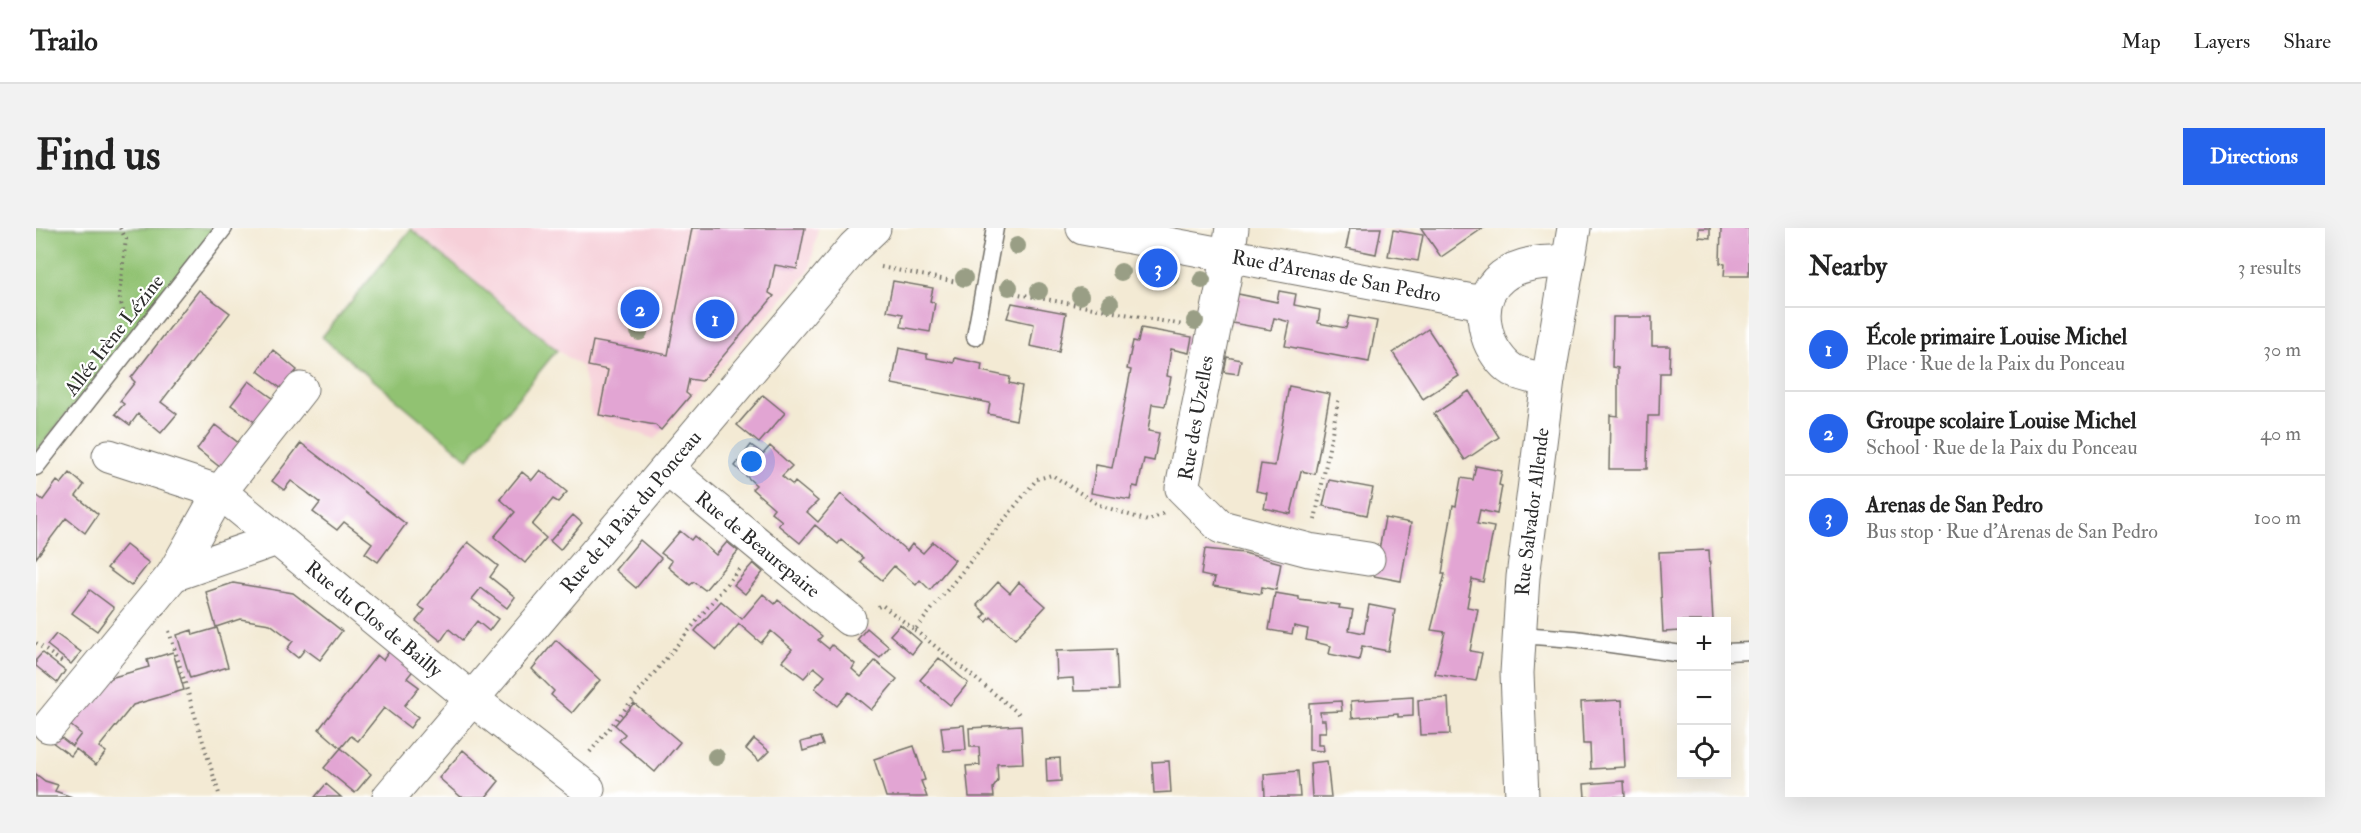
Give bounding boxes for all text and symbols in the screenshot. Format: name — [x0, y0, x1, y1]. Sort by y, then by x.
text: Trailo — [30, 24, 98, 59]
text: Map — [2121, 28, 2161, 55]
text: Layers — [2194, 28, 2250, 55]
text: Share — [2283, 28, 2331, 55]
button: Directions — [2183, 128, 2325, 185]
text: Find us — [36, 130, 160, 182]
street label: Rue d'Arenas de San Pedro — [1230, 244, 1443, 307]
pin: 3 — [1138, 246, 1178, 291]
text: Nearby — [1809, 251, 1887, 283]
text: 3 results — [2238, 255, 2301, 280]
street label: Allée Irène Lézine — [58, 269, 169, 401]
pin: 2 — [620, 286, 660, 332]
pin: 1 — [696, 296, 734, 341]
text: École primaire Louise Michel — [1866, 323, 2127, 351]
text: 1 — [1825, 337, 1832, 362]
text: 30 m — [2263, 337, 2301, 362]
text: Place · Rue de la Paix du Ponceau — [1866, 351, 2125, 376]
street label: Rue des Uzelles — [1173, 354, 1219, 482]
text: Groupe scolaire Louise Michel — [1866, 407, 2136, 435]
text: 2 — [1823, 421, 1834, 446]
text: 40 m — [2260, 421, 2301, 446]
street label: Rue de la Paix du Ponceau — [555, 425, 706, 598]
street label: Rue Salvador Allende — [1509, 426, 1554, 597]
text: School · Rue de la Paix du Ponceau — [1866, 435, 2138, 460]
your location — [737, 447, 766, 476]
street label: Rue de Beaurepaire — [690, 485, 826, 603]
text: Arenas de San Pedro — [1866, 491, 2043, 519]
text: 3 — [1825, 505, 1832, 530]
text: 100 m — [2254, 505, 2301, 530]
text: Bus stop · Rue d'Arenas de San Pedro — [1866, 519, 2158, 544]
street label: Rue du Clos de Bailly — [301, 555, 449, 683]
map controls — [1677, 617, 1731, 779]
button: + — [1677, 617, 1731, 671]
button: − — [1677, 671, 1731, 725]
button: locate — [1677, 725, 1731, 779]

